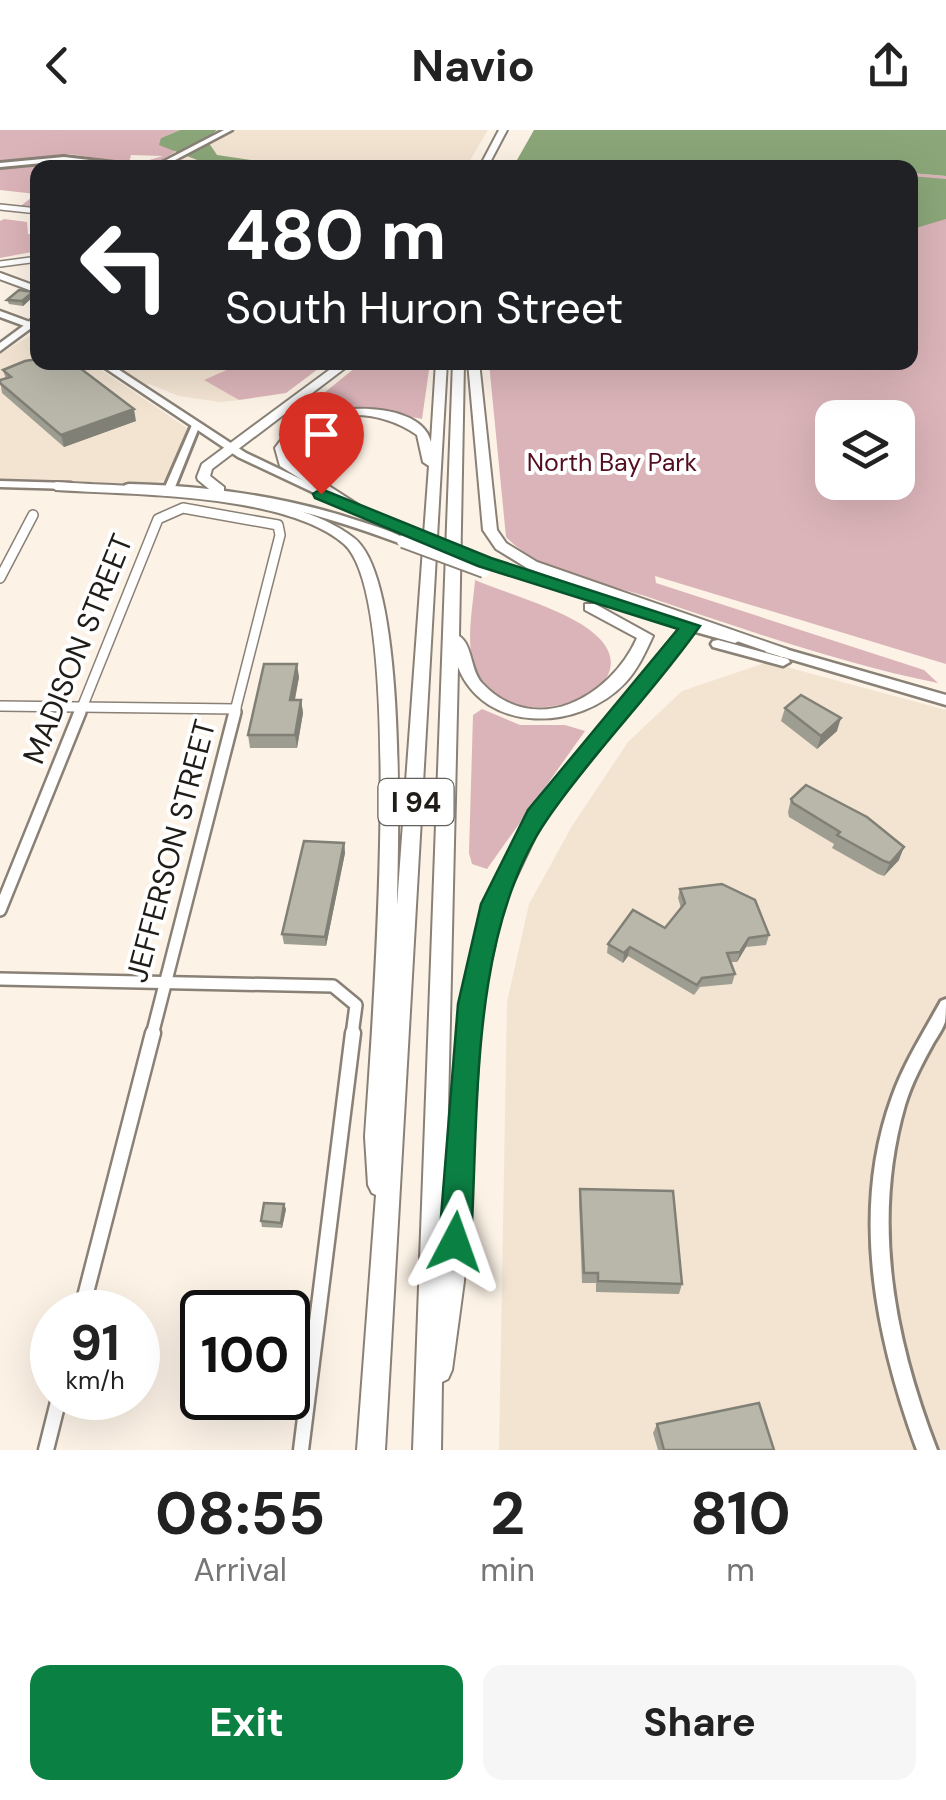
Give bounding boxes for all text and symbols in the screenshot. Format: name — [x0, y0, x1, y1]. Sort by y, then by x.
text: Navio — [411, 36, 535, 95]
icon: back — [30, 38, 85, 93]
icon: share — [861, 38, 916, 93]
text: 480 m — [225, 190, 446, 281]
icon: left — [60, 200, 190, 330]
text: South Huron Street — [225, 278, 623, 337]
pin — [279, 392, 364, 495]
map controls — [815, 400, 915, 500]
button: layers — [815, 400, 915, 500]
icon: arrive — [294, 407, 349, 462]
park label: North Bay Park — [527, 446, 698, 479]
street label: MADISON STREET — [14, 528, 141, 769]
street label: JEFFERSON STREET — [117, 715, 224, 987]
road number: I 94 — [378, 779, 454, 825]
position arrow — [403, 1190, 507, 1294]
speed limit sign: 100 — [180, 1290, 310, 1420]
text: 91 — [70, 1310, 120, 1376]
text: km/h — [65, 1364, 125, 1397]
text: 08:55 — [155, 1474, 325, 1553]
text: 2 — [490, 1474, 525, 1553]
text: 810 — [690, 1474, 791, 1553]
text: Arrival — [194, 1549, 287, 1591]
text: min — [480, 1549, 535, 1591]
text: m — [726, 1549, 755, 1591]
button: Exit — [30, 1665, 463, 1780]
button: Share — [483, 1665, 916, 1780]

